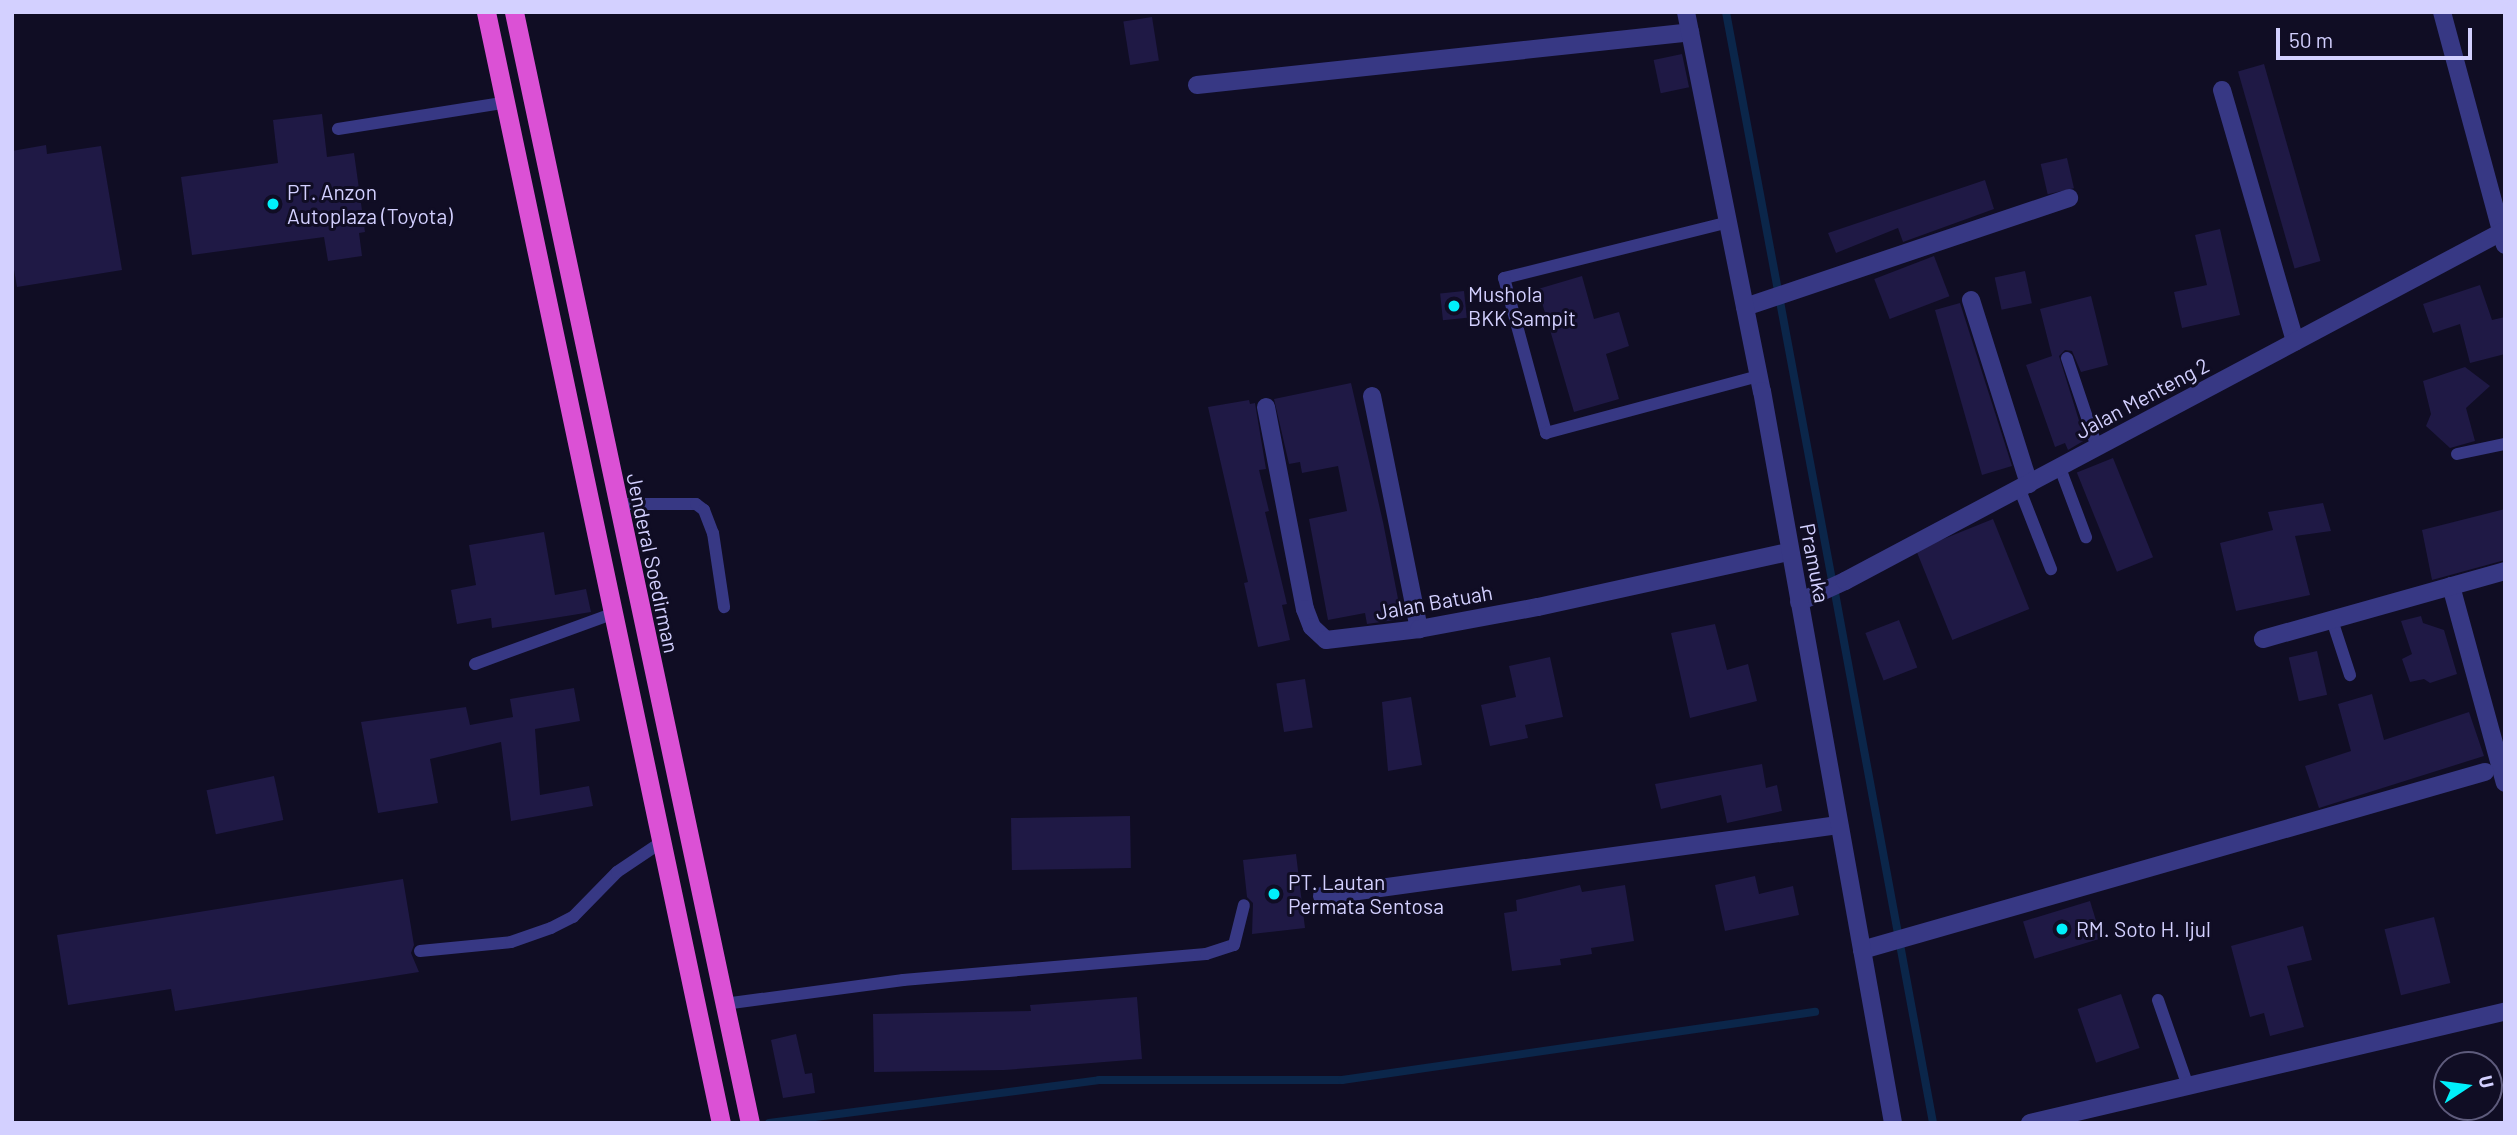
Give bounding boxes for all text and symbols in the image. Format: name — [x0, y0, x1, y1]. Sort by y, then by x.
scale bar — [2279, 14, 2475, 58]
text: 50 m — [2289, 27, 2333, 52]
place label: PT. Anzon Autoplaza (Toyota) — [287, 179, 453, 229]
marker: PT. Anzon Autoplaza (Toyota) — [265, 196, 281, 212]
place label: Mushola BKK Sampit — [1468, 281, 1576, 331]
marker: Mushola BKK Sampit — [1446, 298, 1462, 314]
street label: Jalan Menteng 2 — [2071, 352, 2213, 444]
street label: Jenderal Soedirman — [622, 471, 684, 655]
street label: Pramuka — [1795, 521, 1835, 605]
street label: Jalan Batuah — [1373, 579, 1495, 625]
place label: PT. Lautan Permata Sentosa — [1288, 869, 1444, 919]
marker: PT. Lautan Permata Sentosa — [1266, 886, 1282, 902]
place label: RM. Soto H. Ijul — [2076, 916, 2211, 942]
marker: RM. Soto H. Ijul — [2054, 921, 2070, 937]
north arrow — [2433, 1051, 2503, 1121]
text: U — [2474, 1073, 2500, 1090]

